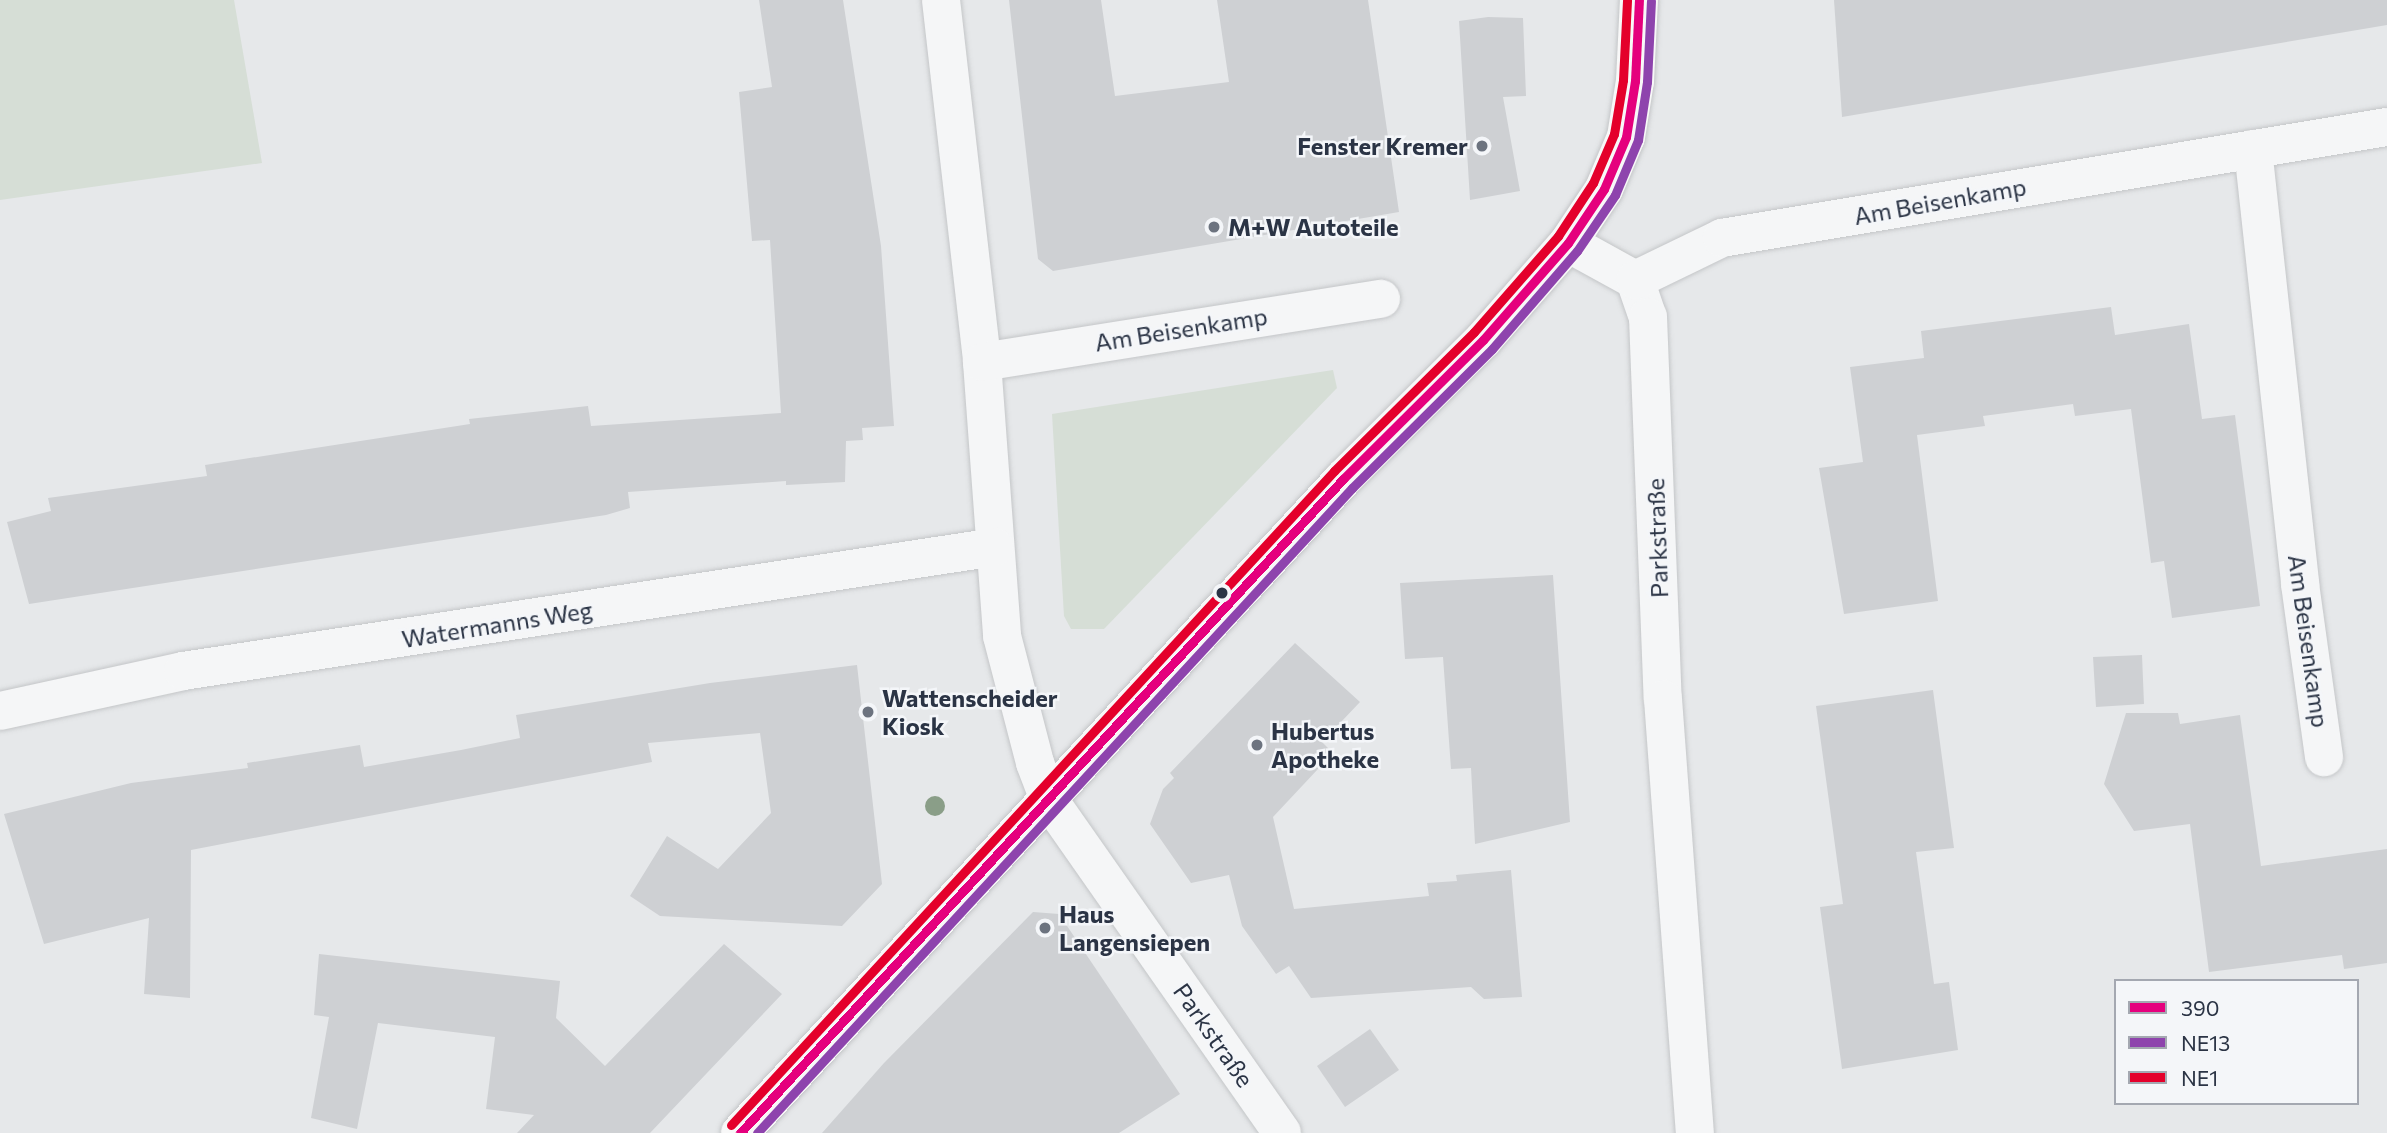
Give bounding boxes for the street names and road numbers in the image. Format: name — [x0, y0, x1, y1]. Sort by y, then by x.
street label: Am Beisenkamp — [1852, 172, 2028, 230]
street label: Am Beisenkamp — [1093, 301, 1269, 357]
street label: Parkstraße — [1641, 478, 1673, 598]
street label: Am Beisenkamp — [2283, 553, 2335, 729]
street label: Watermanns Weg — [400, 595, 594, 653]
street label: Parkstraße — [1168, 978, 1260, 1092]

